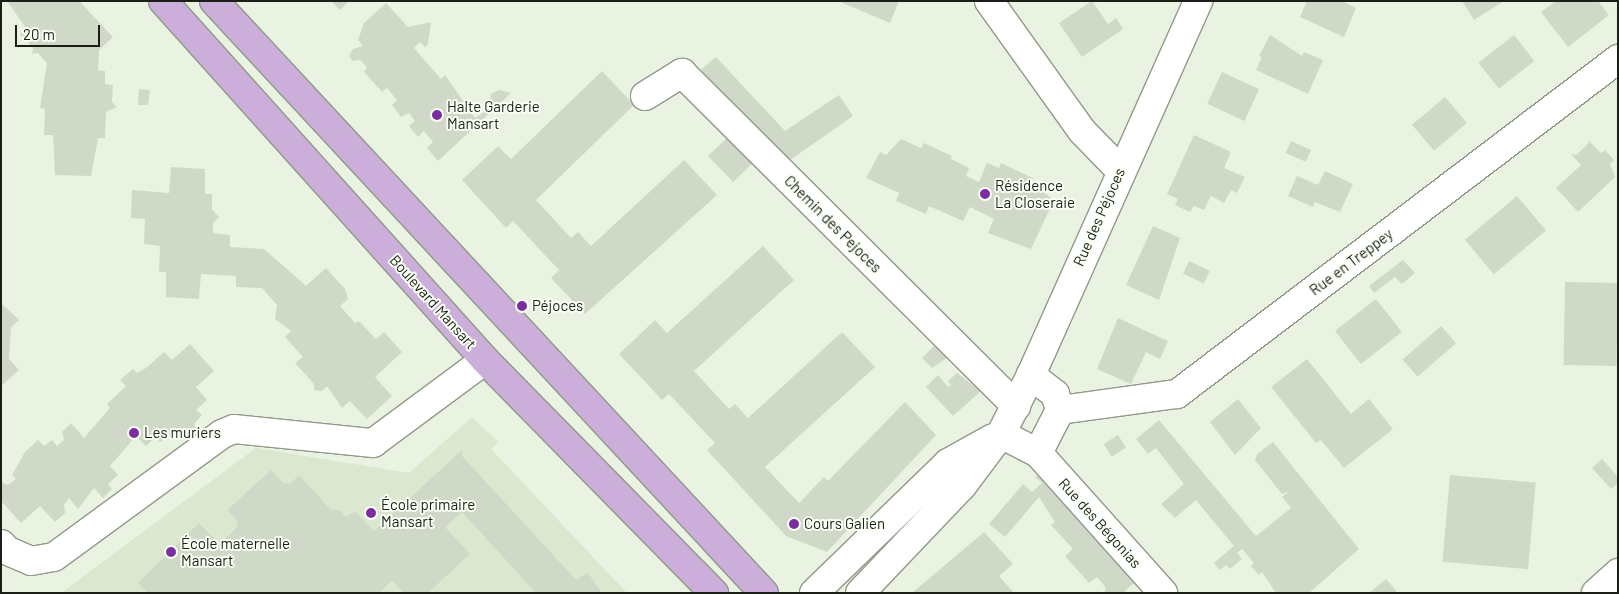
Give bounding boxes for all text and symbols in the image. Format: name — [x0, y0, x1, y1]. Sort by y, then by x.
scale bar — [18, 15, 102, 47]
text: 20 m — [23, 25, 55, 43]
place label: Halte Garderie Mansart — [447, 97, 540, 132]
marker: Halte Garderie Mansart — [431, 109, 443, 121]
street label: Rue des Péjoces — [1069, 165, 1129, 269]
street label: Chemin des Pejoces — [781, 172, 885, 276]
place label: Résidence La Closeraie — [995, 176, 1075, 211]
marker: Résidence La Closeraie — [979, 188, 991, 200]
street label: Rue en Treppey — [1306, 225, 1396, 299]
street label: Boulevard Mansart — [386, 251, 480, 353]
place label: Péjoces — [532, 297, 583, 315]
marker: Péjoces — [516, 300, 528, 312]
place label: Les muriers — [144, 424, 221, 442]
marker: Les muriers — [128, 427, 140, 439]
street label: Rue des Bégonias — [1055, 474, 1145, 572]
place label: École primaire Mansart — [381, 495, 475, 530]
marker: École primaire Mansart — [365, 507, 377, 519]
place label: Cours Galien — [804, 515, 885, 533]
marker: Cours Galien — [788, 518, 800, 530]
place label: École maternelle Mansart — [181, 534, 290, 569]
marker: École maternelle Mansart — [165, 546, 177, 558]

